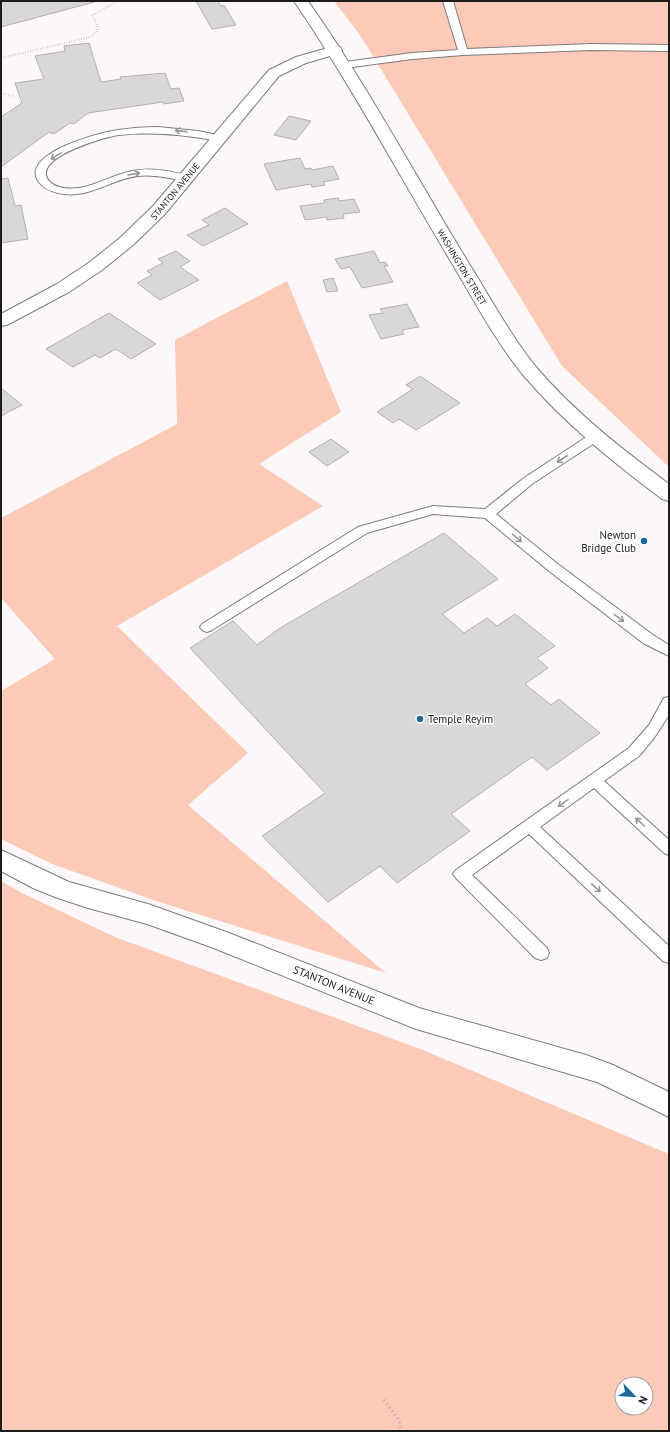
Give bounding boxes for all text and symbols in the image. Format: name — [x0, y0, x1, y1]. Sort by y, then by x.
one-way arrow — [175, 127, 188, 135]
one-way arrow — [50, 152, 62, 160]
street label: STANTON AVENUE — [148, 160, 202, 222]
one-way arrow — [127, 170, 140, 178]
street label: WASHINGTON STREET — [435, 227, 489, 307]
one-way arrow — [556, 455, 568, 463]
place label: Newton Bridge Club — [581, 528, 636, 555]
one-way arrow — [511, 533, 522, 542]
marker: Newton Bridge Club — [639, 536, 649, 546]
one-way arrow — [614, 613, 625, 622]
place label: Temple Reyim — [428, 712, 493, 726]
marker: Temple Reyim — [415, 714, 425, 724]
one-way arrow — [558, 799, 569, 808]
one-way arrow — [635, 818, 645, 827]
one-way arrow — [591, 883, 601, 893]
street label: STANTON AVENUE — [291, 962, 377, 1008]
north arrow — [614, 1376, 654, 1416]
text: N — [635, 1394, 651, 1406]

